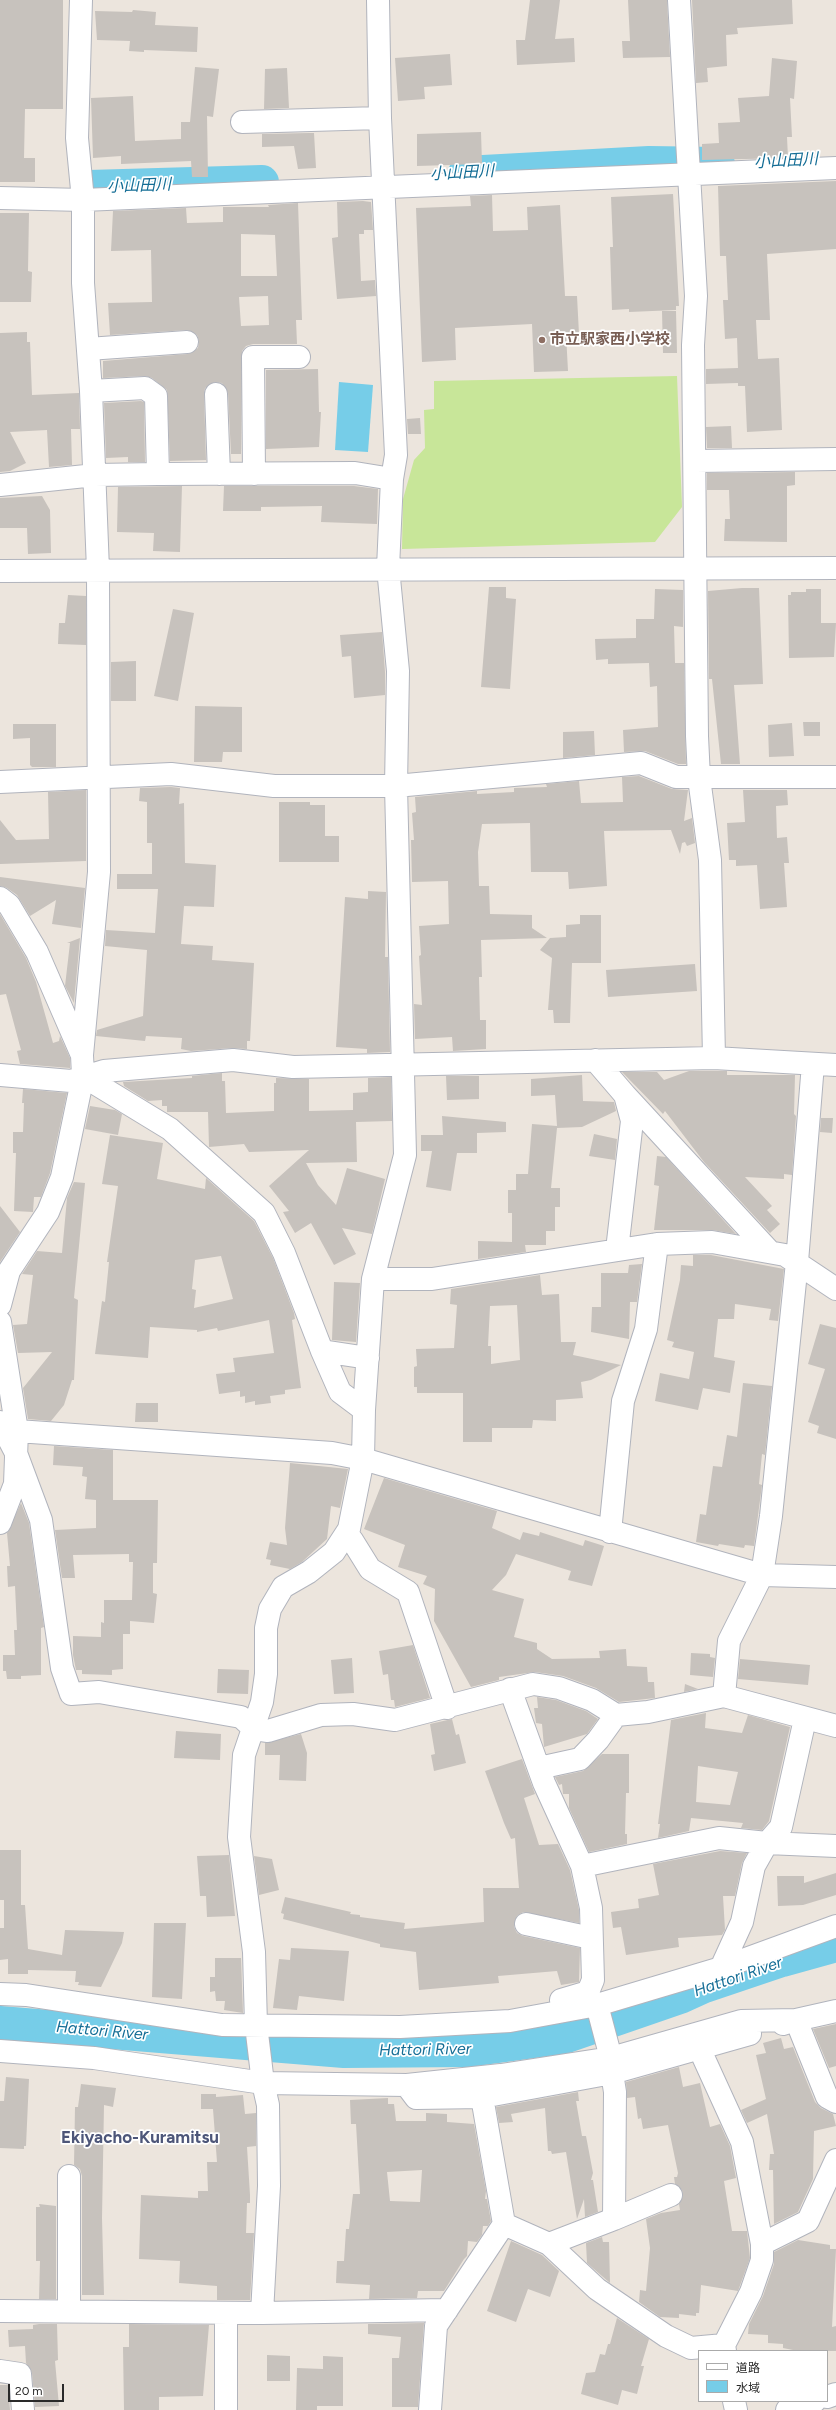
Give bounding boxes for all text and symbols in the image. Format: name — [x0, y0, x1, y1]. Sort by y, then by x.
water label: 小山田川 — [754, 150, 818, 172]
water label: 小山田川 — [430, 162, 494, 184]
water label: 小山田川 — [107, 175, 171, 197]
place label: 市立駅家西小学校 — [550, 331, 670, 349]
marker: 市立駅家西小学校 — [537, 335, 547, 345]
water label: Hattori River — [691, 1953, 785, 2001]
water label: Hattori River — [55, 2017, 149, 2045]
water label: Hattori River — [379, 2040, 471, 2060]
district label: Ekiyacho-Kuramitsu — [61, 2128, 219, 2148]
legend — [698, 2350, 828, 2402]
text: 道路 — [736, 2361, 760, 2375]
scale bar — [10, 2376, 66, 2402]
text: 水域 — [736, 2381, 760, 2395]
text: 20 m — [15, 2384, 43, 2398]

